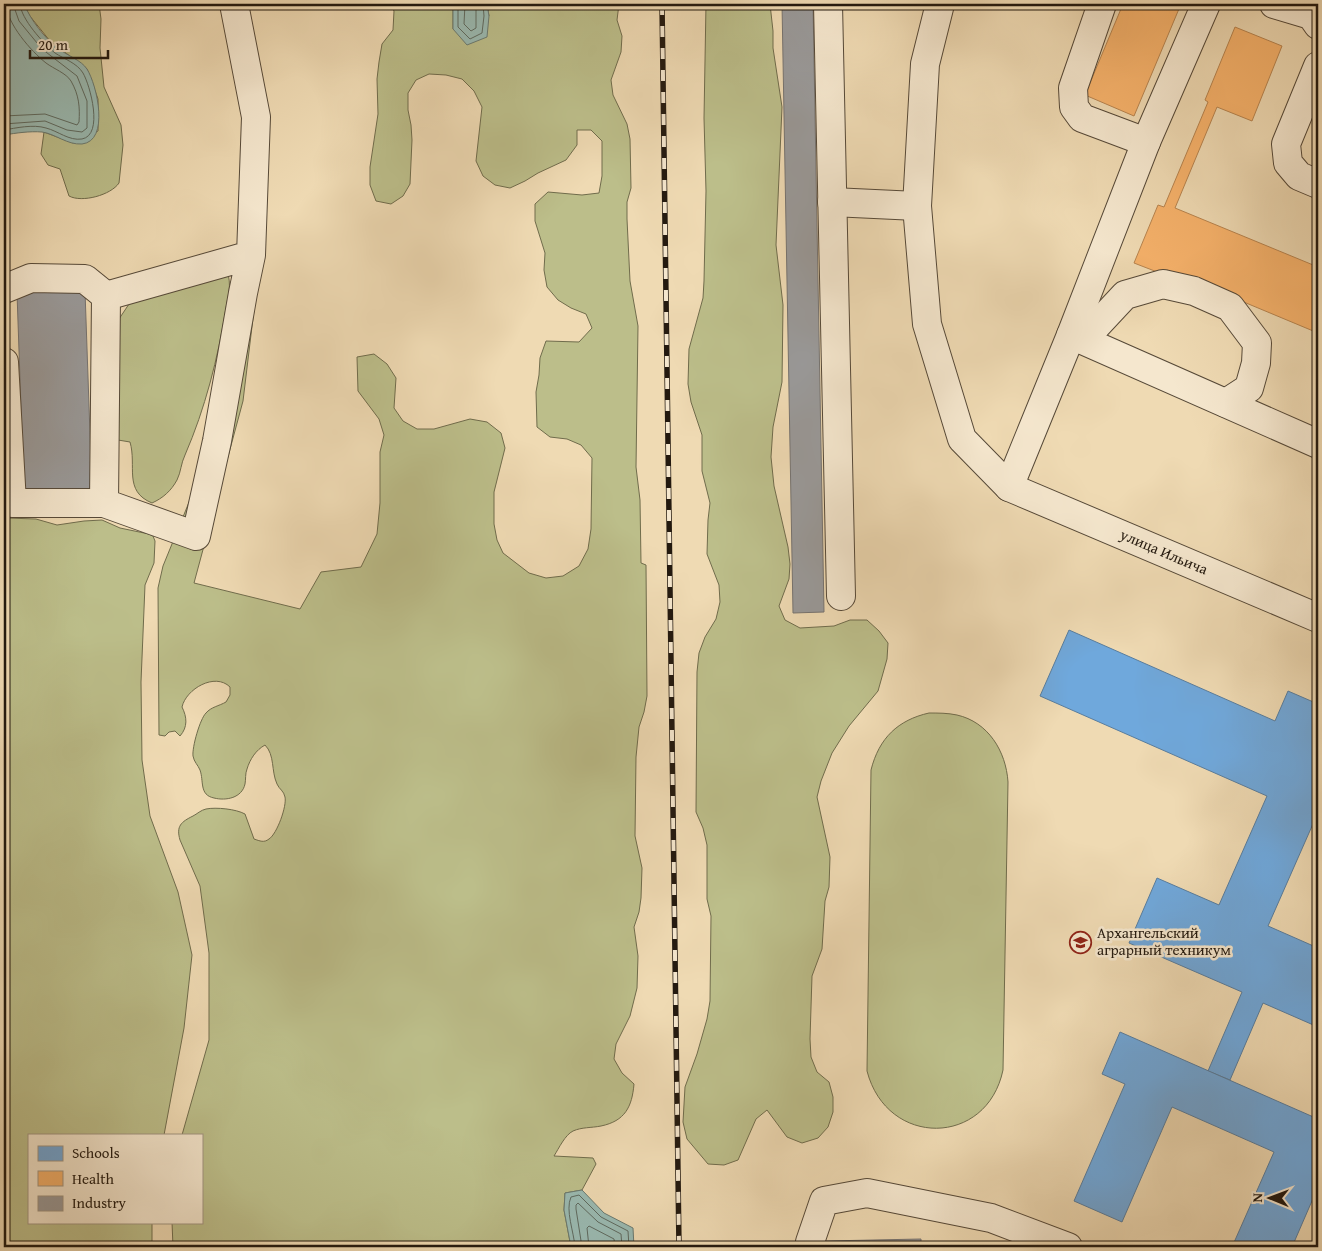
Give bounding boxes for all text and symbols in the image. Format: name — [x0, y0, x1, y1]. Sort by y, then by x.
scale bar — [30, 28, 108, 60]
text: 20 m — [38, 34, 69, 55]
street label: улица Ильича — [1116, 523, 1212, 580]
place label: Архангельский аграрный техникум — [1097, 922, 1231, 960]
school or university icon: Архангельский аграрный техникум — [1069, 930, 1093, 954]
legend — [28, 1134, 202, 1224]
text: Schools — [72, 1142, 120, 1163]
text: Health — [72, 1168, 115, 1189]
north arrow — [1244, 1174, 1294, 1224]
text: Industry — [72, 1192, 127, 1213]
text: N — [1247, 1192, 1267, 1203]

